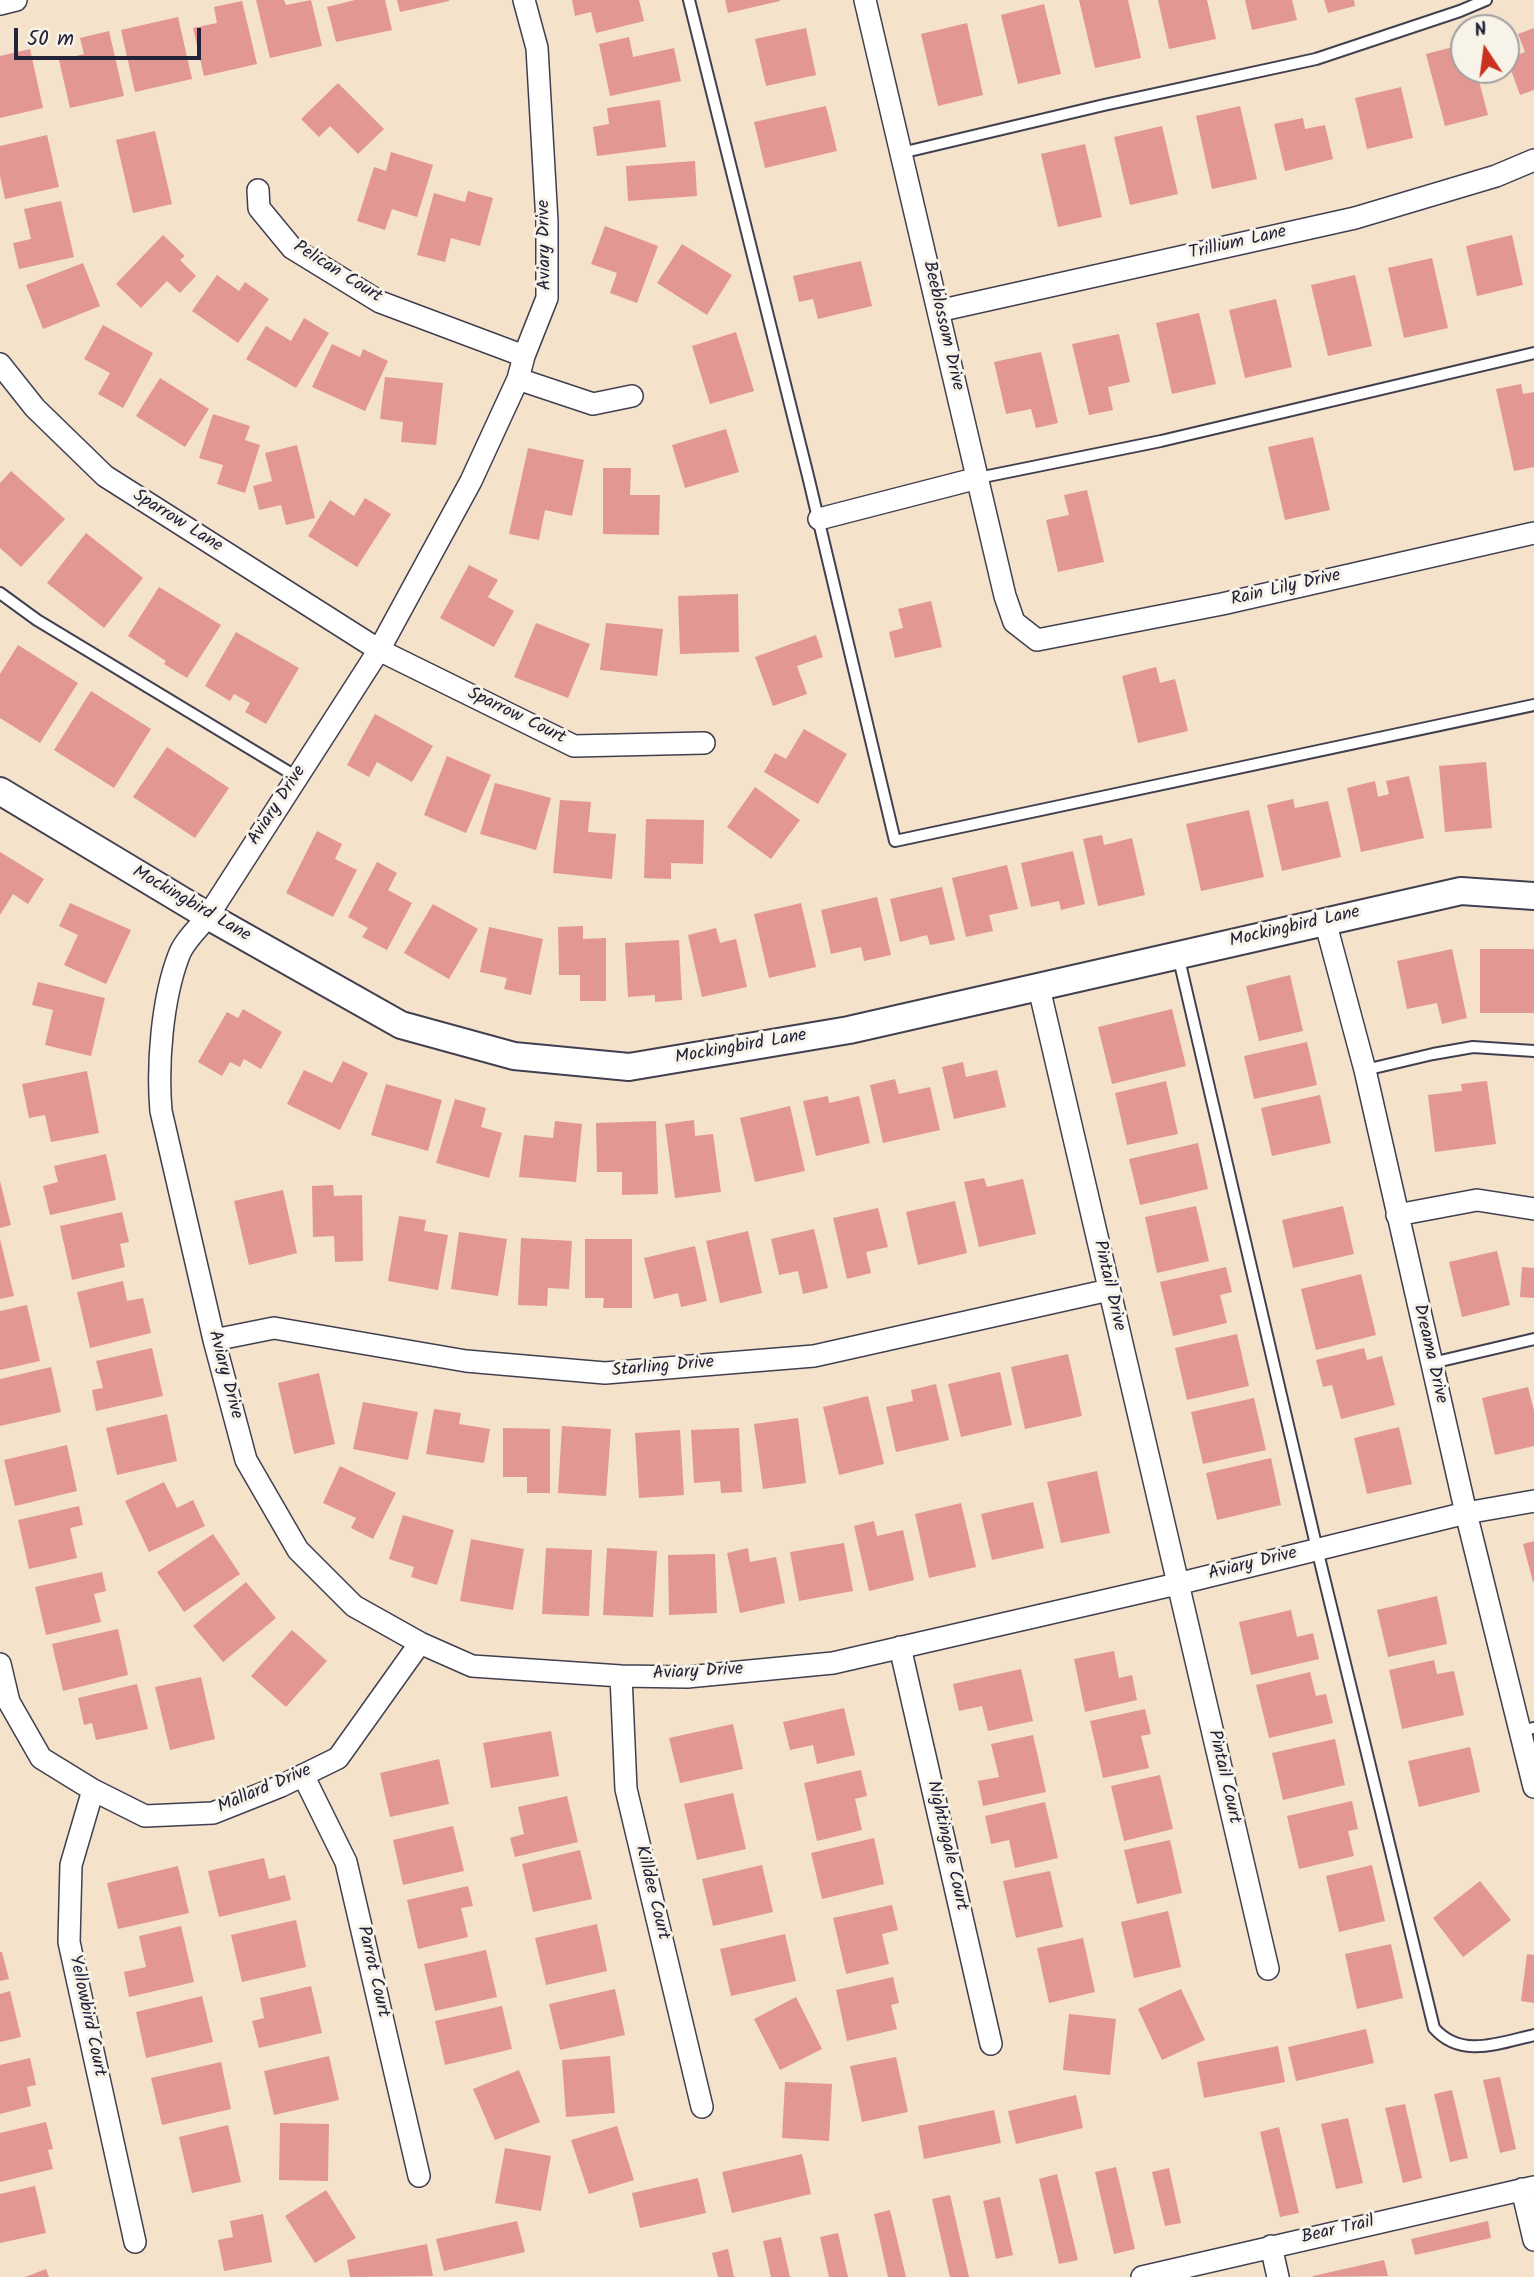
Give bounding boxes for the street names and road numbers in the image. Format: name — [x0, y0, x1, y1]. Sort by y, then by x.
street label: Aviary Drive — [534, 200, 558, 290]
street label: Trillium Lane — [1187, 222, 1289, 266]
street label: Pelican Court — [289, 237, 385, 309]
street label: Beeblossom Drive — [917, 259, 967, 393]
street label: Sparrow Lane — [128, 486, 226, 558]
street label: Rain Lily Drive — [1229, 566, 1343, 612]
street label: Sparrow Court — [463, 684, 569, 750]
street label: Aviary Drive — [244, 762, 312, 850]
street label: Mockingbird Lane — [128, 862, 254, 948]
street label: Mockingbird Lane — [1228, 903, 1362, 953]
street label: Mockingbird Lane — [674, 1026, 808, 1070]
street label: Pintail Drive — [1087, 1238, 1129, 1334]
street label: Dreama Drive — [1407, 1302, 1451, 1406]
street label: Aviary Drive — [202, 1329, 246, 1421]
street label: Starling Drive — [611, 1353, 715, 1383]
street label: Aviary Drive — [1207, 1544, 1299, 1586]
street label: Aviary Drive — [652, 1660, 744, 1686]
street label: Pintail Court — [1202, 1728, 1244, 1826]
street label: Mallard Drive — [215, 1761, 315, 1819]
street label: Nightingale Court — [921, 1779, 971, 1913]
street label: Killdee Court — [629, 1843, 673, 1943]
street label: Parrot Court — [351, 1924, 393, 2020]
street label: Yellowbird Court — [63, 1953, 109, 2079]
street label: Bear Trail — [1300, 2212, 1376, 2250]

